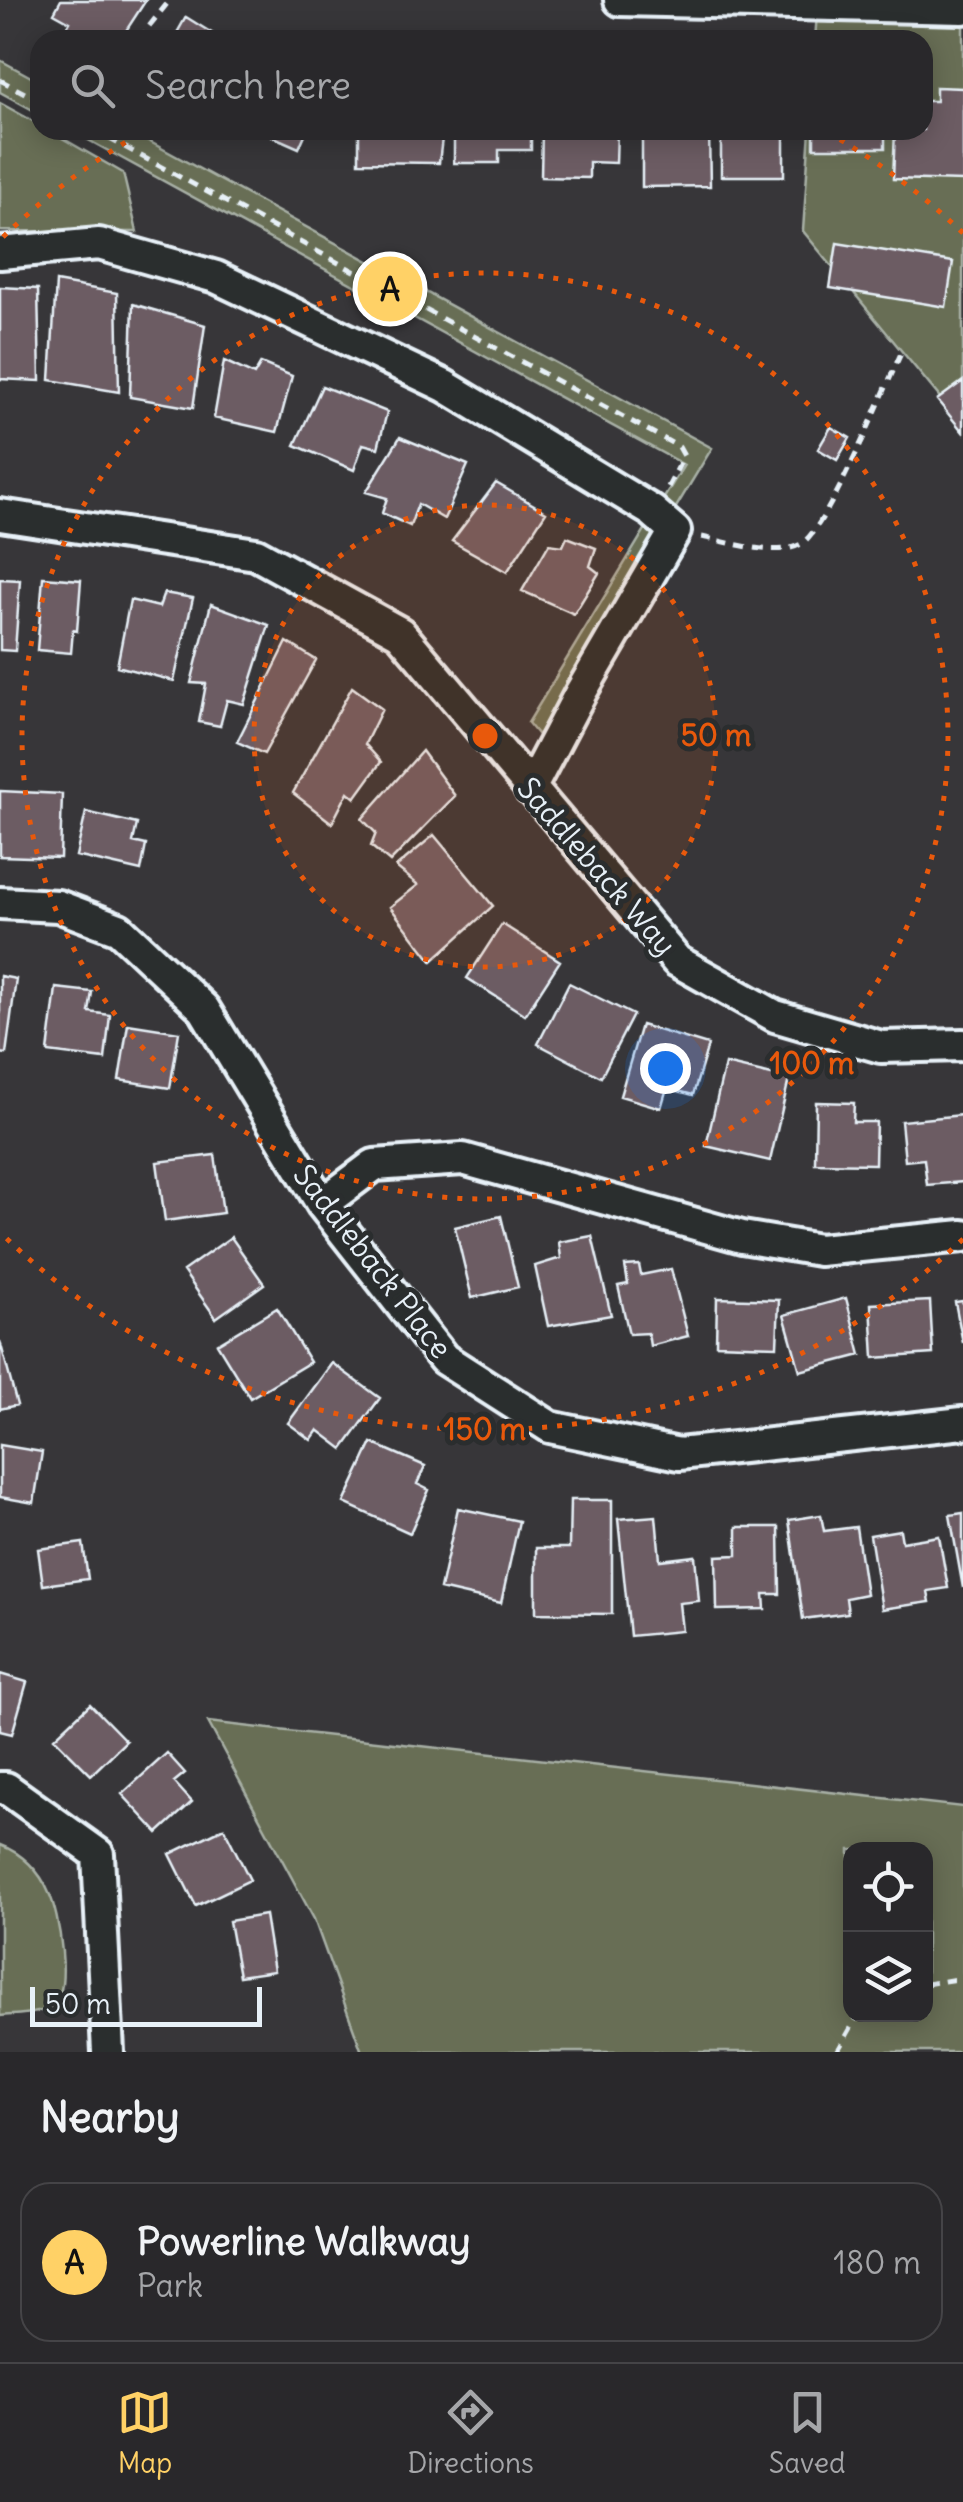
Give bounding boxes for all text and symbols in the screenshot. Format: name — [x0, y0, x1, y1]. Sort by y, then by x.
search box — [30, 30, 933, 140]
icon: search — [65, 58, 120, 113]
text: Search here — [145, 62, 351, 109]
pin: A — [358, 252, 422, 326]
text: 50 m — [681, 716, 751, 754]
centre of rings — [467, 718, 503, 754]
street label: Saddleback Way — [509, 769, 685, 963]
your location — [640, 1043, 691, 1094]
text: 100 m — [770, 1044, 854, 1082]
street label: Saddleback Place — [285, 1156, 461, 1366]
text: 150 m — [444, 1410, 526, 1448]
map controls — [843, 1842, 933, 2022]
button: locate — [843, 1842, 933, 1932]
button: layers — [843, 1932, 933, 2022]
scale bar — [30, 1982, 262, 2026]
text: 50 m — [45, 1986, 111, 2022]
text: Nearby — [40, 2091, 179, 2143]
text: Powerline Walkway — [137, 2218, 471, 2265]
text: A — [64, 2242, 85, 2283]
text: 180 m — [833, 2242, 921, 2283]
text: Park — [137, 2265, 203, 2306]
tab: Map — [117, 2385, 172, 2481]
tab: Directions — [407, 2385, 534, 2481]
tab: Saved — [769, 2385, 846, 2481]

